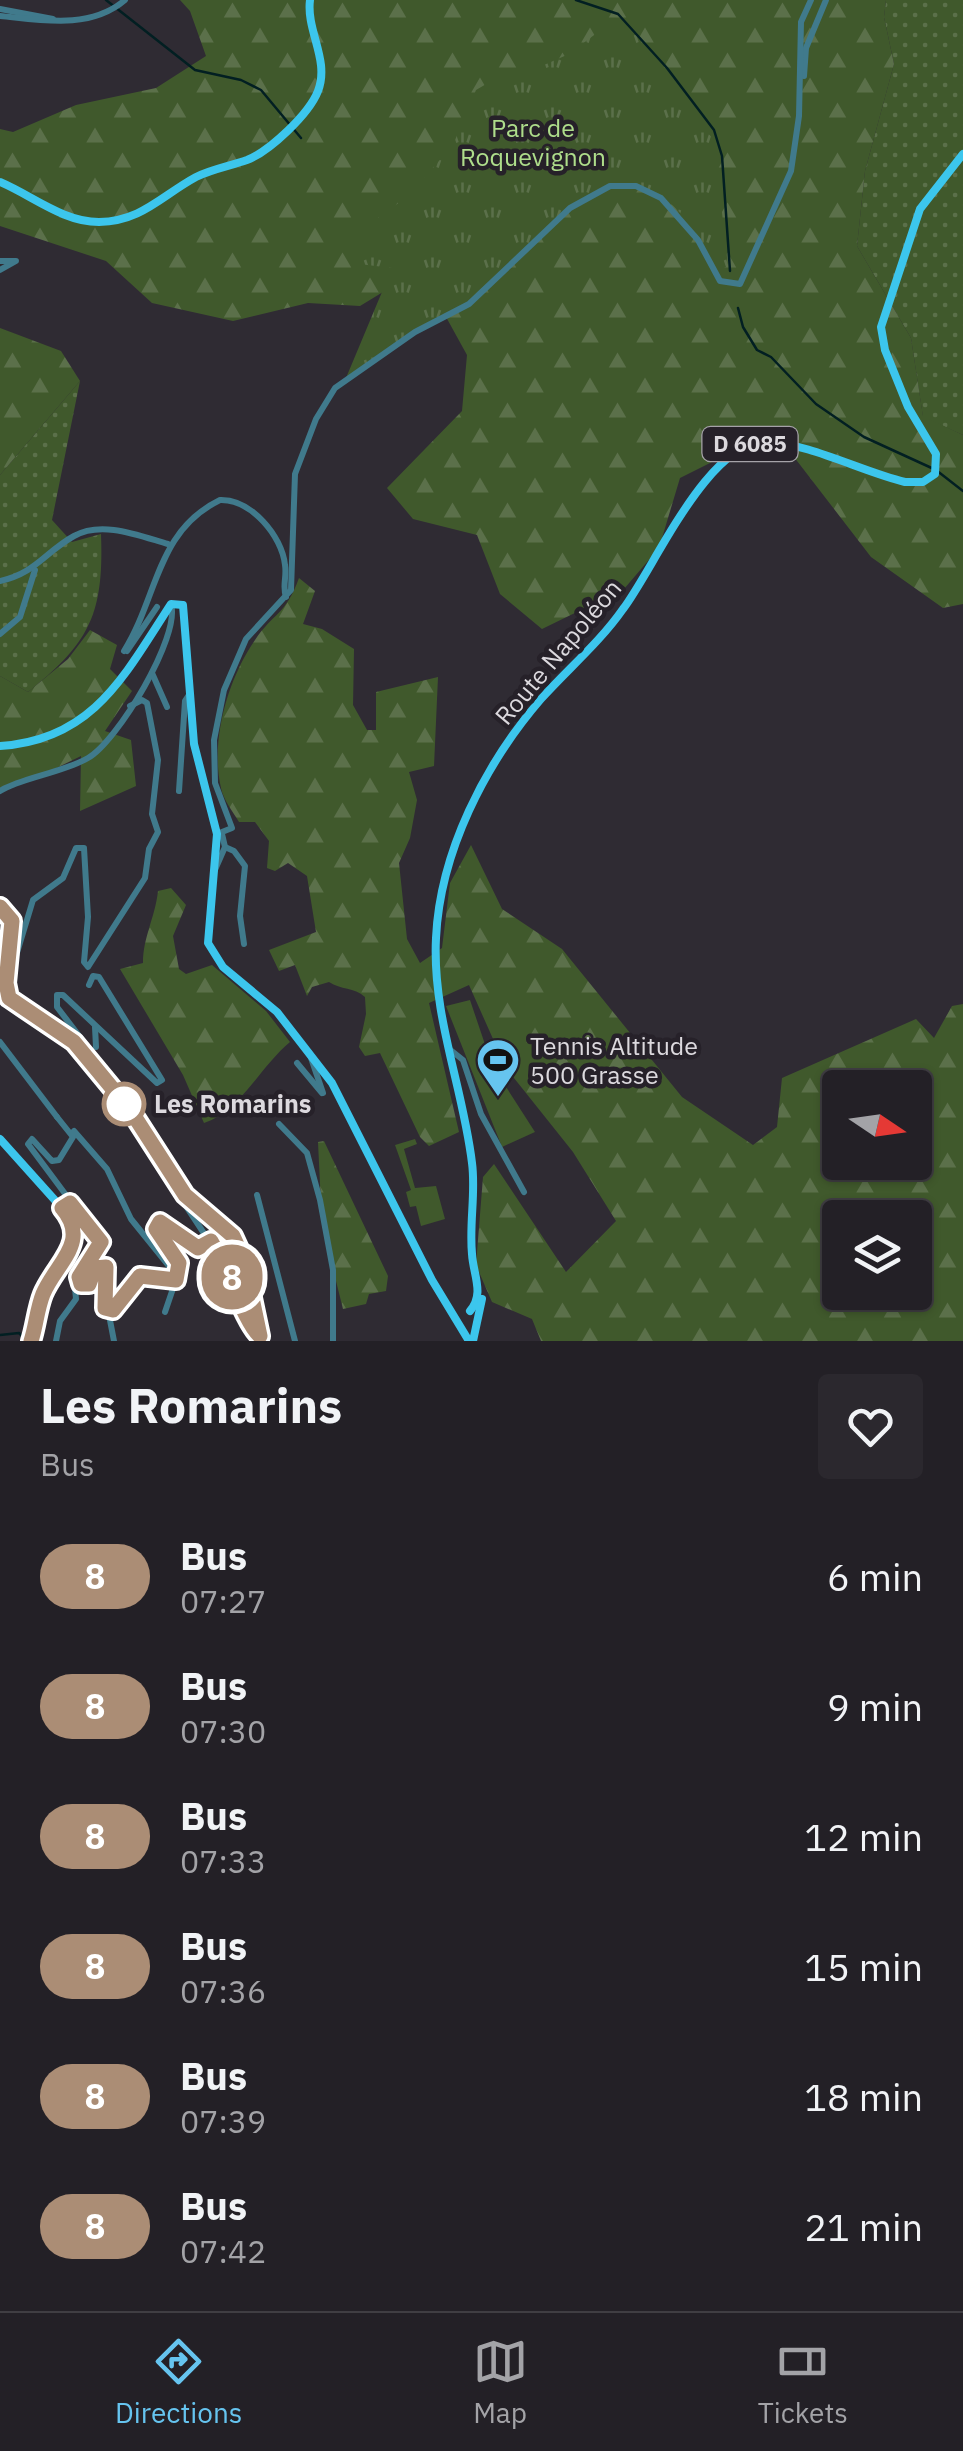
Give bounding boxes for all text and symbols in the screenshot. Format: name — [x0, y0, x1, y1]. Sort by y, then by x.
park label: Parc de Roquevignon — [460, 111, 606, 173]
road number: D 6085 — [702, 427, 798, 461]
street label: Route Napoléon — [487, 572, 628, 731]
place label: Tennis Altitude 500 Grasse — [530, 1029, 698, 1091]
sports icon: Tennis Altitude 500 Grasse — [475, 1037, 521, 1098]
north arrow — [822, 1070, 932, 1180]
map controls — [822, 1070, 932, 1310]
marker: Les Romarins — [103, 1083, 145, 1125]
place label: Les Romarins — [154, 1087, 311, 1120]
button: layers — [822, 1200, 932, 1310]
line badge: 8 — [200, 1244, 264, 1310]
text: 8 — [221, 1254, 243, 1300]
text: Les Romarins — [40, 1374, 342, 1436]
button: heart — [818, 1374, 923, 1479]
text: Bus — [40, 1443, 95, 1485]
text: Bus — [180, 1531, 247, 1580]
text: 6 min — [827, 1552, 923, 1601]
text: 8 — [84, 1553, 106, 1599]
text: 07:27 — [180, 1580, 266, 1622]
text: Bus — [180, 1661, 247, 1710]
text: 9 min — [827, 1682, 923, 1731]
text: 8 — [84, 1683, 106, 1729]
text: 07:30 — [180, 1710, 266, 1752]
text: Bus — [180, 1791, 247, 1840]
text: 12 min — [804, 1812, 923, 1861]
text: 8 — [84, 1813, 106, 1859]
text: 07:33 — [180, 1840, 266, 1882]
text: Bus — [180, 1921, 247, 1970]
text: 15 min — [804, 1942, 923, 1991]
text: 8 — [84, 1943, 106, 1989]
text: 07:36 — [180, 1970, 266, 2012]
text: Bus — [180, 2051, 247, 2100]
text: 18 min — [804, 2072, 923, 2121]
text: 8 — [84, 2073, 106, 2119]
text: 07:39 — [180, 2100, 266, 2142]
text: Bus — [180, 2181, 247, 2230]
text: 21 min — [804, 2202, 923, 2251]
text: 8 — [84, 2203, 106, 2249]
text: 07:42 — [180, 2230, 266, 2272]
tab: Directions — [115, 2334, 242, 2431]
tab: Map — [473, 2334, 528, 2431]
tab: Tickets — [758, 2334, 848, 2431]

